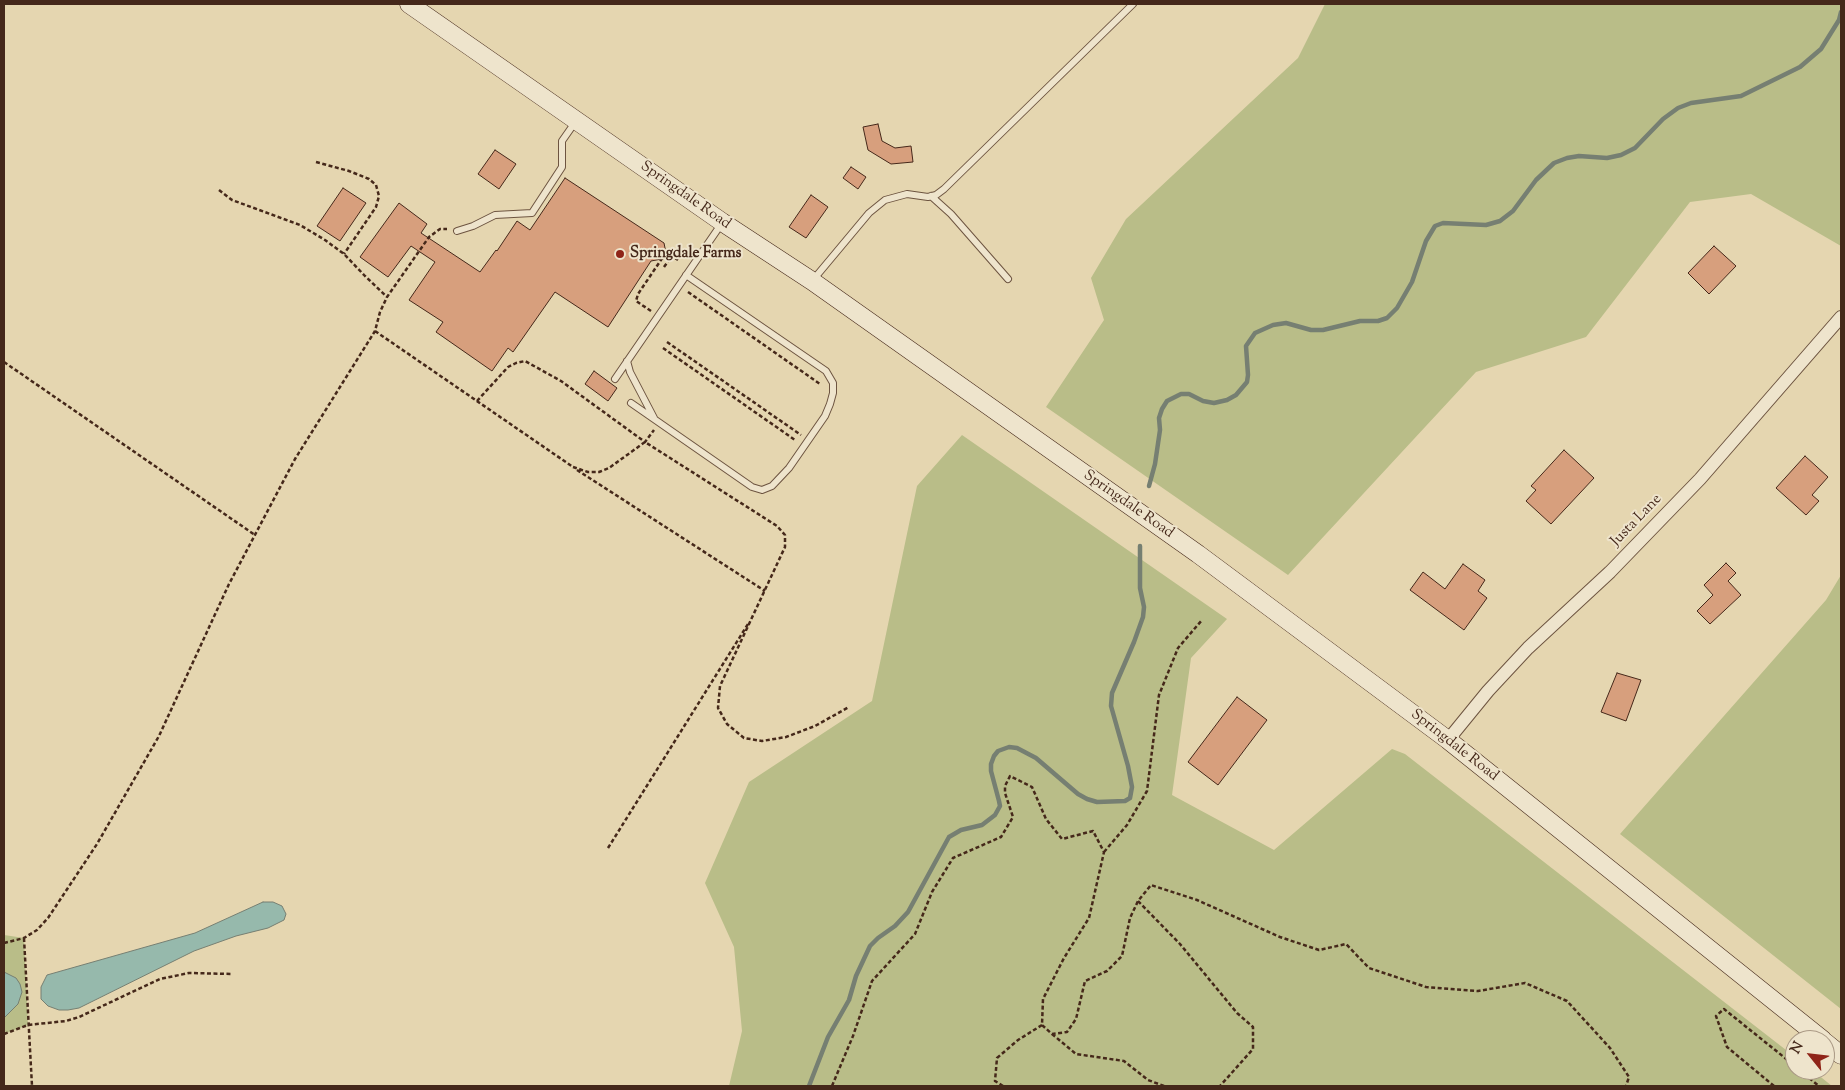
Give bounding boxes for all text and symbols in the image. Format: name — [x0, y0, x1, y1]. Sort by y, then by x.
street label: Springdale Road — [636, 158, 734, 234]
place label: Springdale Farms — [630, 245, 741, 263]
marker: Springdale Farms — [614, 248, 626, 260]
street label: Springdale Road — [1079, 467, 1177, 543]
street label: Justa Lane — [1608, 491, 1666, 551]
street label: Springdale Road — [1407, 706, 1501, 786]
north arrow — [1785, 1030, 1835, 1080]
text: N — [1786, 1038, 1809, 1058]

